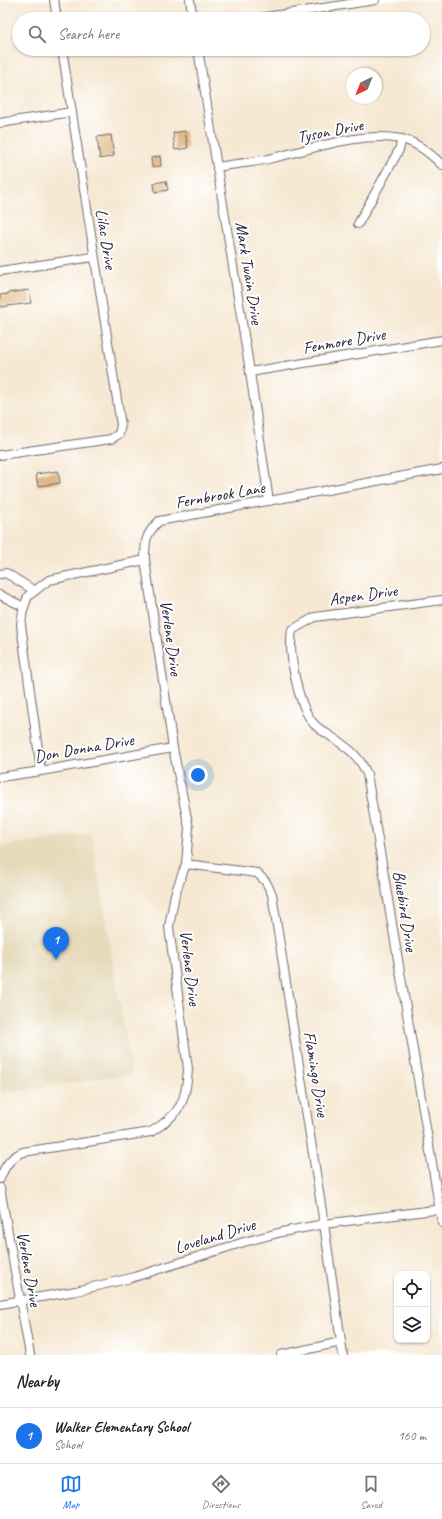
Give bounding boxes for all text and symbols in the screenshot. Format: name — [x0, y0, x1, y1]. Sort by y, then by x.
search box — [12, 12, 430, 56]
icon: search — [26, 23, 48, 45]
text: Search here — [58, 25, 119, 44]
north arrow — [346, 68, 382, 104]
street label: Tyson Drive — [295, 114, 366, 148]
street label: Lilac Drive — [91, 207, 121, 272]
street label: Mark Twain Drive — [231, 220, 268, 327]
street label: Fenmore Drive — [301, 323, 388, 359]
street label: Fernbrook Lane — [174, 477, 268, 513]
street label: Aspen Drive — [328, 580, 400, 610]
street label: Verlene Drive — [155, 599, 187, 678]
street label: Don Donna Drive — [33, 729, 137, 767]
your location — [188, 765, 208, 785]
street label: Bluebird Drive — [388, 869, 422, 954]
pin: 1 — [43, 927, 69, 960]
street label: Verlene Drive — [175, 929, 205, 1008]
street label: Flamingo Drive — [299, 1030, 333, 1120]
street label: Loveland Drive — [172, 1213, 259, 1258]
street label: Verlene Drive — [12, 1230, 46, 1310]
map controls — [394, 1271, 430, 1343]
button: locate — [394, 1271, 430, 1307]
button: layers — [394, 1307, 430, 1343]
text: Nearby — [16, 1371, 59, 1392]
text: Walker Elementary School — [54, 1418, 189, 1437]
text: 1 — [26, 1428, 32, 1444]
text: 160 m — [398, 1428, 426, 1444]
text: School — [54, 1437, 82, 1453]
tab: Map — [60, 1473, 82, 1511]
tab: Directions — [202, 1473, 240, 1511]
tab: Saved — [360, 1473, 382, 1511]

